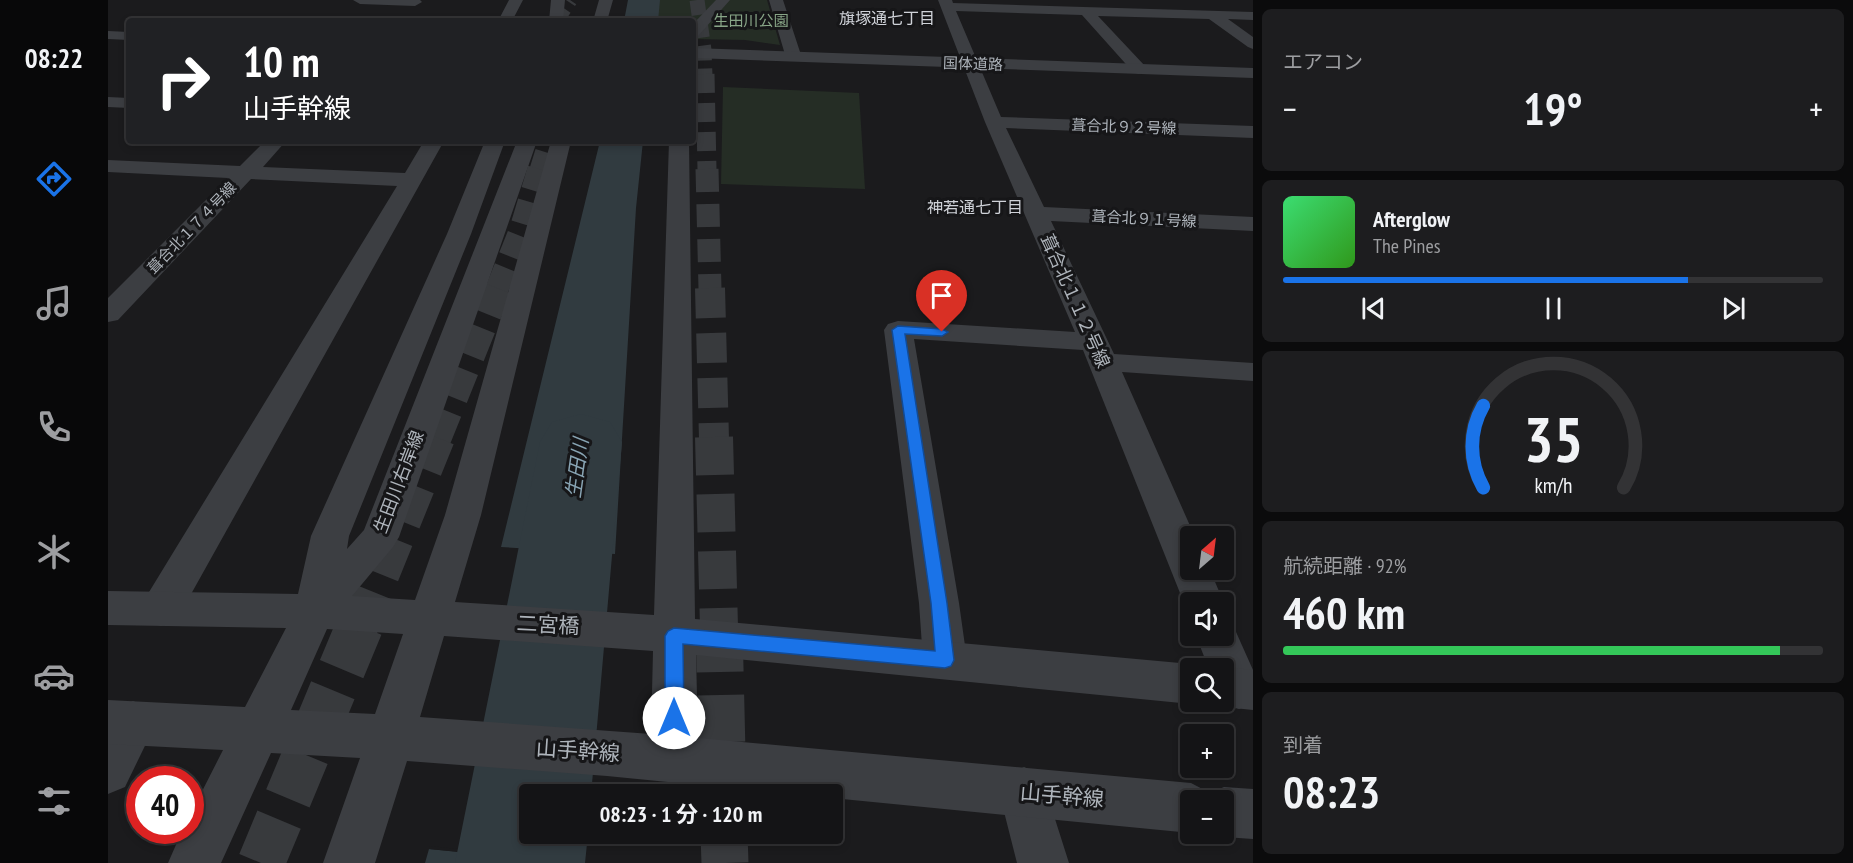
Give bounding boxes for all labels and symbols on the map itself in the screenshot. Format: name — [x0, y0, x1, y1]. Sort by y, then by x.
district label: 旗塚通七丁目 — [839, 8, 935, 28]
park label: 生田川公園 — [713, 11, 789, 30]
street label: 国体道路 — [943, 53, 1003, 74]
street label: 葺合北９２号線 — [1071, 115, 1177, 138]
street label: 葺合北１７４号線 — [143, 178, 240, 277]
district label: 神若通七丁目 — [927, 197, 1023, 217]
street label: 葺合北９１号線 — [1091, 206, 1197, 231]
street label: 葺合北１１２号線 — [1036, 230, 1115, 371]
pin — [916, 270, 967, 332]
street label: 生田川右岸線 — [368, 427, 429, 536]
water label: 生田川 — [560, 435, 594, 500]
north arrow — [1180, 526, 1234, 580]
street label: 二宮橋 — [516, 609, 580, 640]
position arrow — [642, 686, 706, 750]
street label: 山手幹線 — [535, 734, 621, 767]
speed limit sign: 40 — [126, 766, 204, 844]
street label: 山手幹線 — [1019, 778, 1105, 813]

